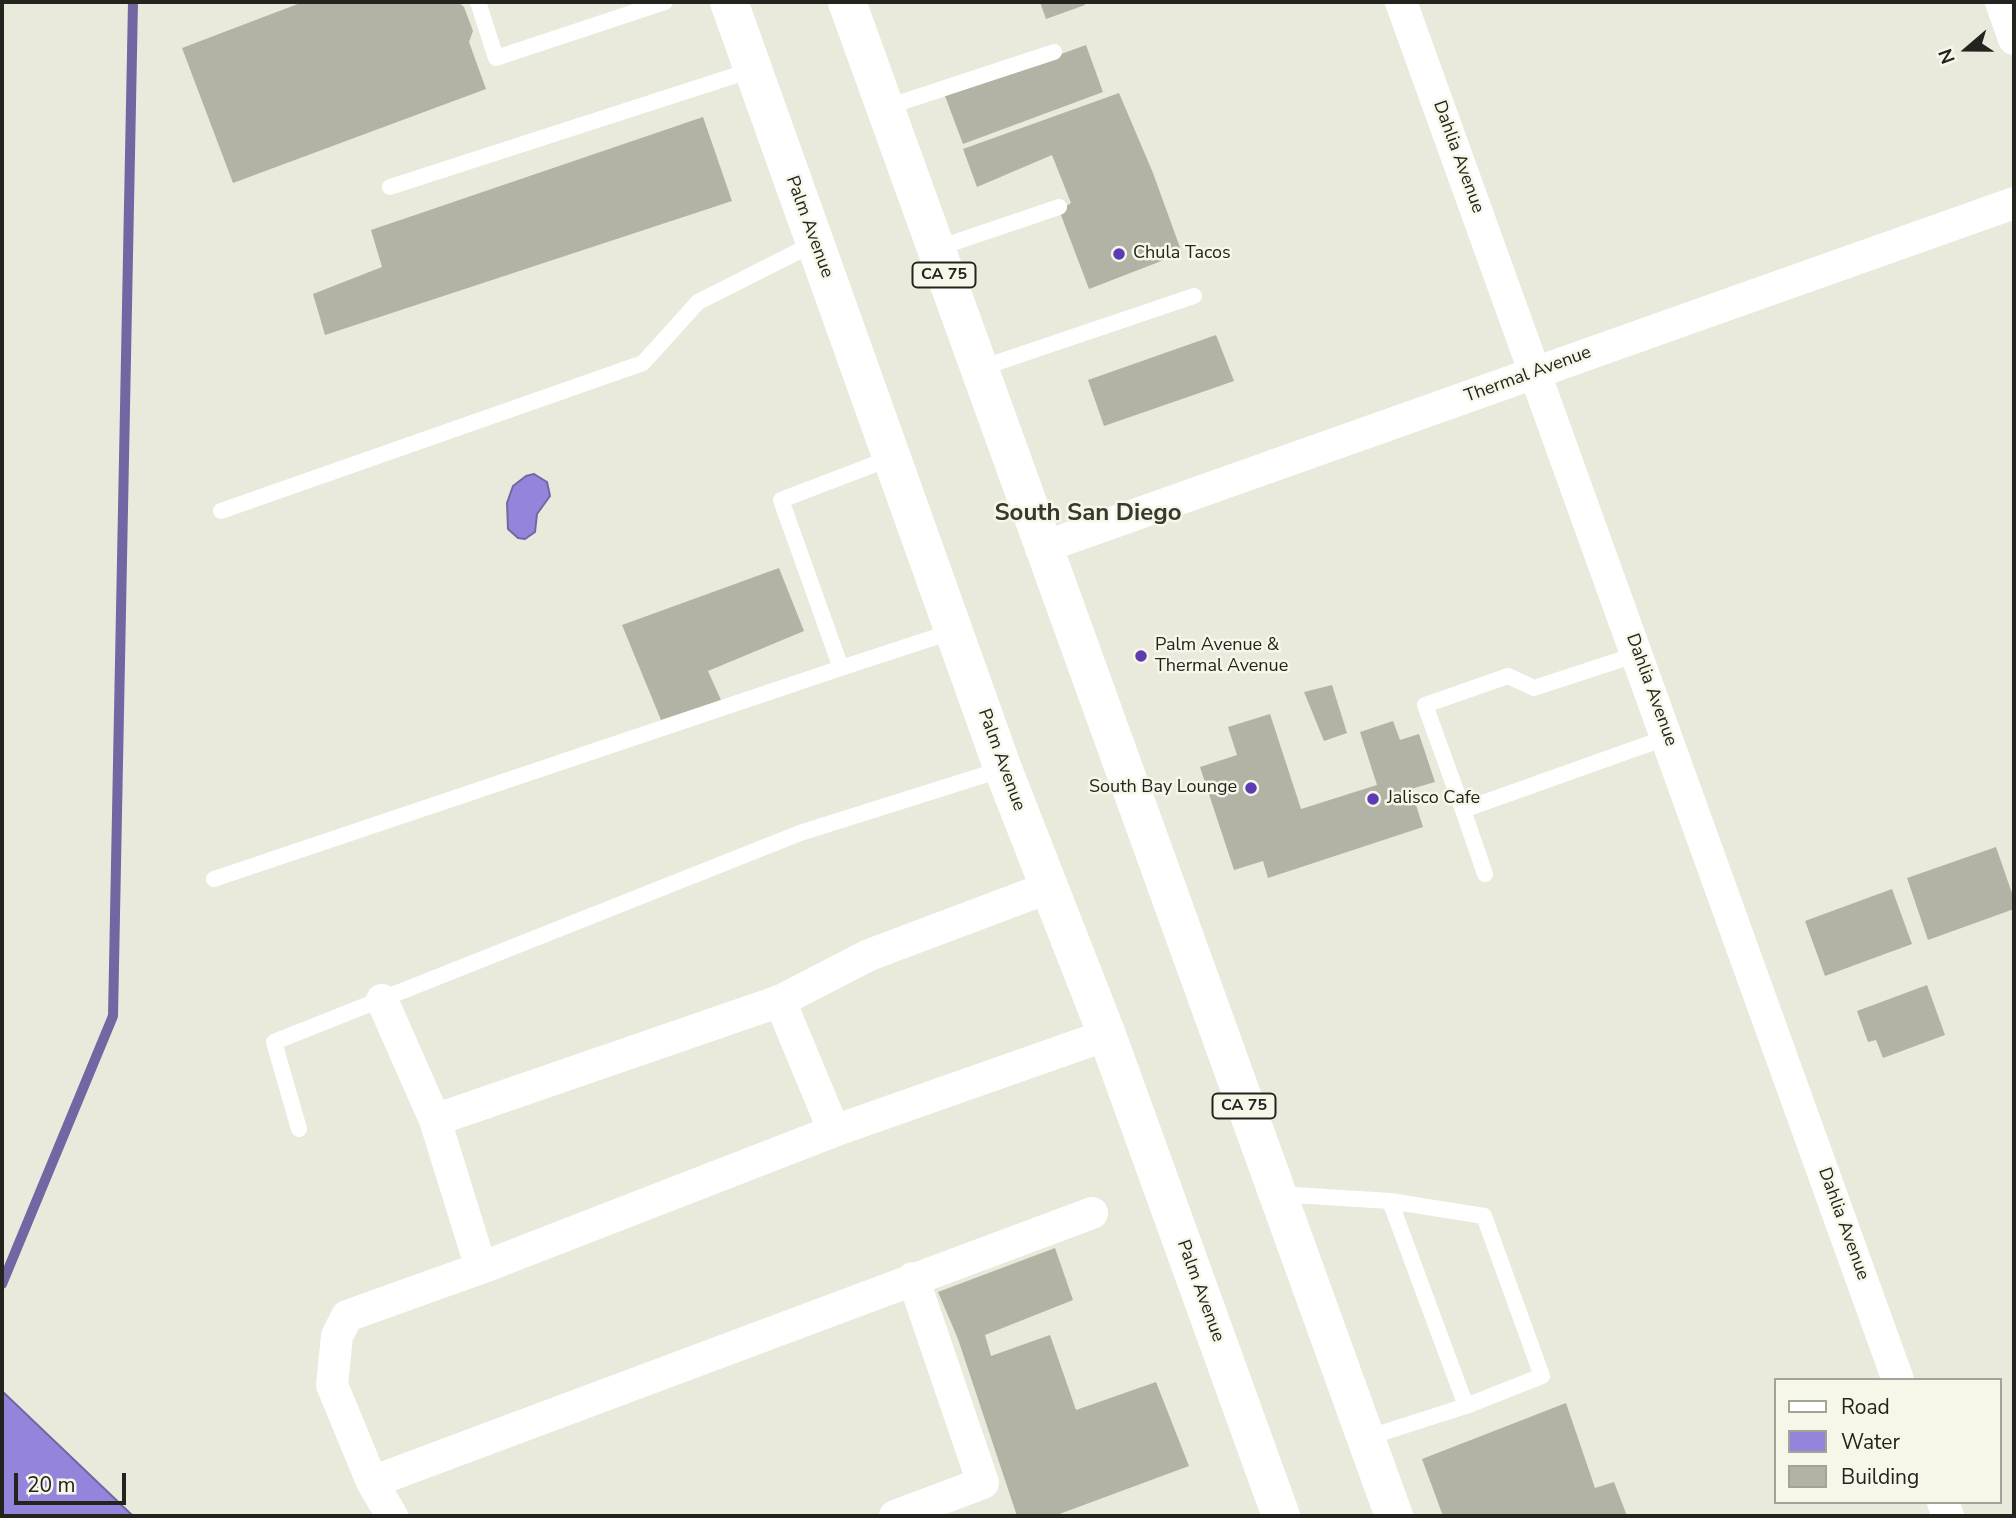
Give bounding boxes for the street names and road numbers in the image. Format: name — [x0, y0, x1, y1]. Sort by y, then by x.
street label: Dahlia Avenue — [1428, 98, 1488, 216]
street label: Palm Avenue — [781, 173, 837, 281]
road number: CA 75 — [912, 262, 976, 288]
street label: Thermal Avenue — [1462, 342, 1594, 408]
street label: Dahlia Avenue — [1621, 631, 1681, 749]
street label: Palm Avenue — [973, 706, 1029, 814]
road number: CA 75 — [1212, 1094, 1276, 1118]
street label: Dahlia Avenue — [1813, 1165, 1873, 1283]
street label: Palm Avenue — [1172, 1237, 1228, 1345]

